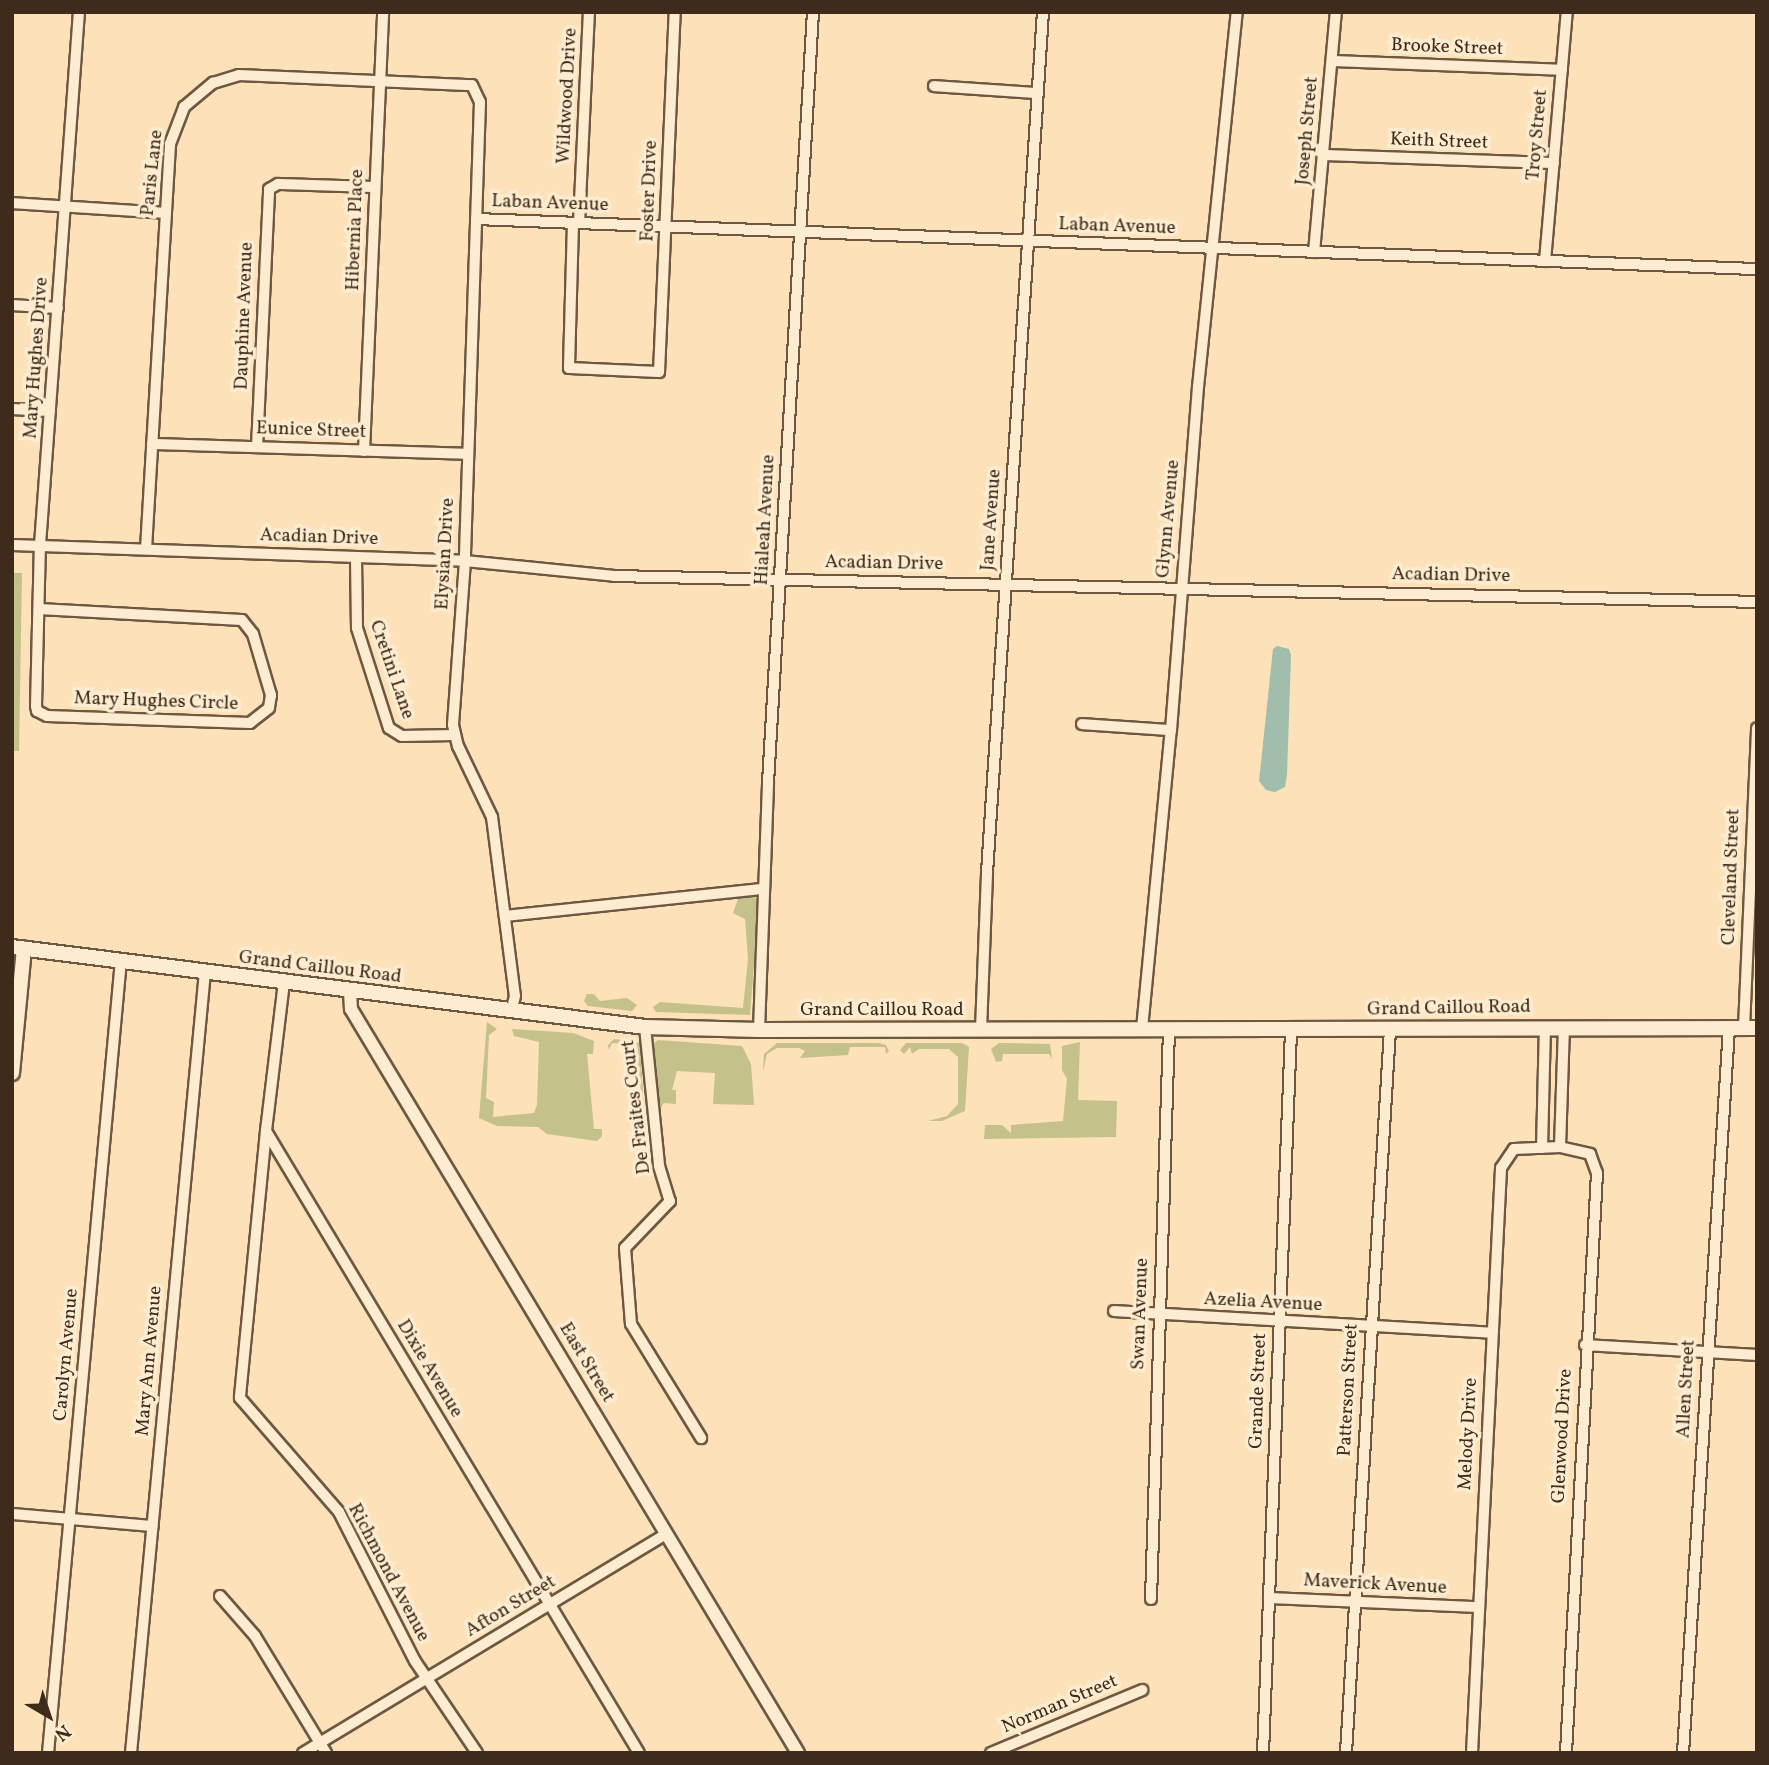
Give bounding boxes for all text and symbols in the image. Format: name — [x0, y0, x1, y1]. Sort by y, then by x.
street label: Wildwood Drive — [553, 27, 583, 165]
street label: Brooke Street — [1390, 35, 1504, 61]
street label: Joseph Street — [1292, 76, 1324, 186]
street label: Troy Street — [1523, 88, 1553, 182]
street label: Paris Lane — [137, 129, 169, 217]
street label: Keith Street — [1389, 129, 1489, 155]
street label: Foster Drive — [637, 140, 663, 242]
street label: Hibernia Place — [342, 169, 370, 291]
street label: Laban Avenue — [491, 191, 609, 217]
street label: Laban Avenue — [1058, 214, 1176, 240]
street label: Dauphine Avenue — [231, 242, 259, 390]
street label: Mary Hughes Drive — [20, 276, 54, 440]
street label: Eunice Street — [255, 418, 367, 444]
street label: Hialeah Avenue — [751, 454, 781, 586]
street label: Glynn Avenue — [1152, 459, 1186, 579]
street label: Jane Avenue — [977, 468, 1007, 572]
street label: Elysian Drive — [432, 497, 460, 611]
street label: Acadian Drive — [259, 525, 379, 551]
street label: Acadian Drive — [825, 552, 943, 576]
street label: Acadian Drive — [1392, 564, 1510, 588]
street label: Cretini Lane — [363, 618, 419, 722]
street label: Mary Hughes Circle — [73, 688, 239, 716]
street label: Cleveland Street — [1718, 808, 1746, 946]
street label: Grand Caillou Road — [237, 947, 403, 989]
street label: Grand Caillou Road — [1367, 996, 1531, 1022]
street label: Grand Caillou Road — [800, 1000, 964, 1022]
street label: De Fraites Court — [617, 1039, 657, 1175]
street label: Swan Avenue — [1128, 1258, 1154, 1370]
street label: Mary Ann Avenue — [132, 1285, 168, 1437]
street label: Carolyn Avenue — [50, 1288, 84, 1422]
street label: Azelia Avenue — [1203, 1289, 1323, 1317]
street label: Dixie Avenue — [391, 1316, 467, 1422]
street label: East Street — [553, 1319, 619, 1407]
street label: Patterson Street — [1334, 1323, 1364, 1457]
street label: Grande Street — [1246, 1333, 1272, 1449]
street label: Allen Street — [1673, 1339, 1701, 1439]
street label: Glenwood Drive — [1548, 1368, 1578, 1504]
street label: Melody Drive — [1455, 1377, 1483, 1491]
street label: Richmond Avenue — [342, 1500, 434, 1646]
street label: Maverick Avenue — [1303, 1570, 1447, 1600]
street label: Afton Street — [462, 1571, 560, 1643]
street label: Norman Street — [999, 1670, 1121, 1740]
north arrow — [14, 1681, 84, 1751]
text: N — [49, 1718, 76, 1747]

